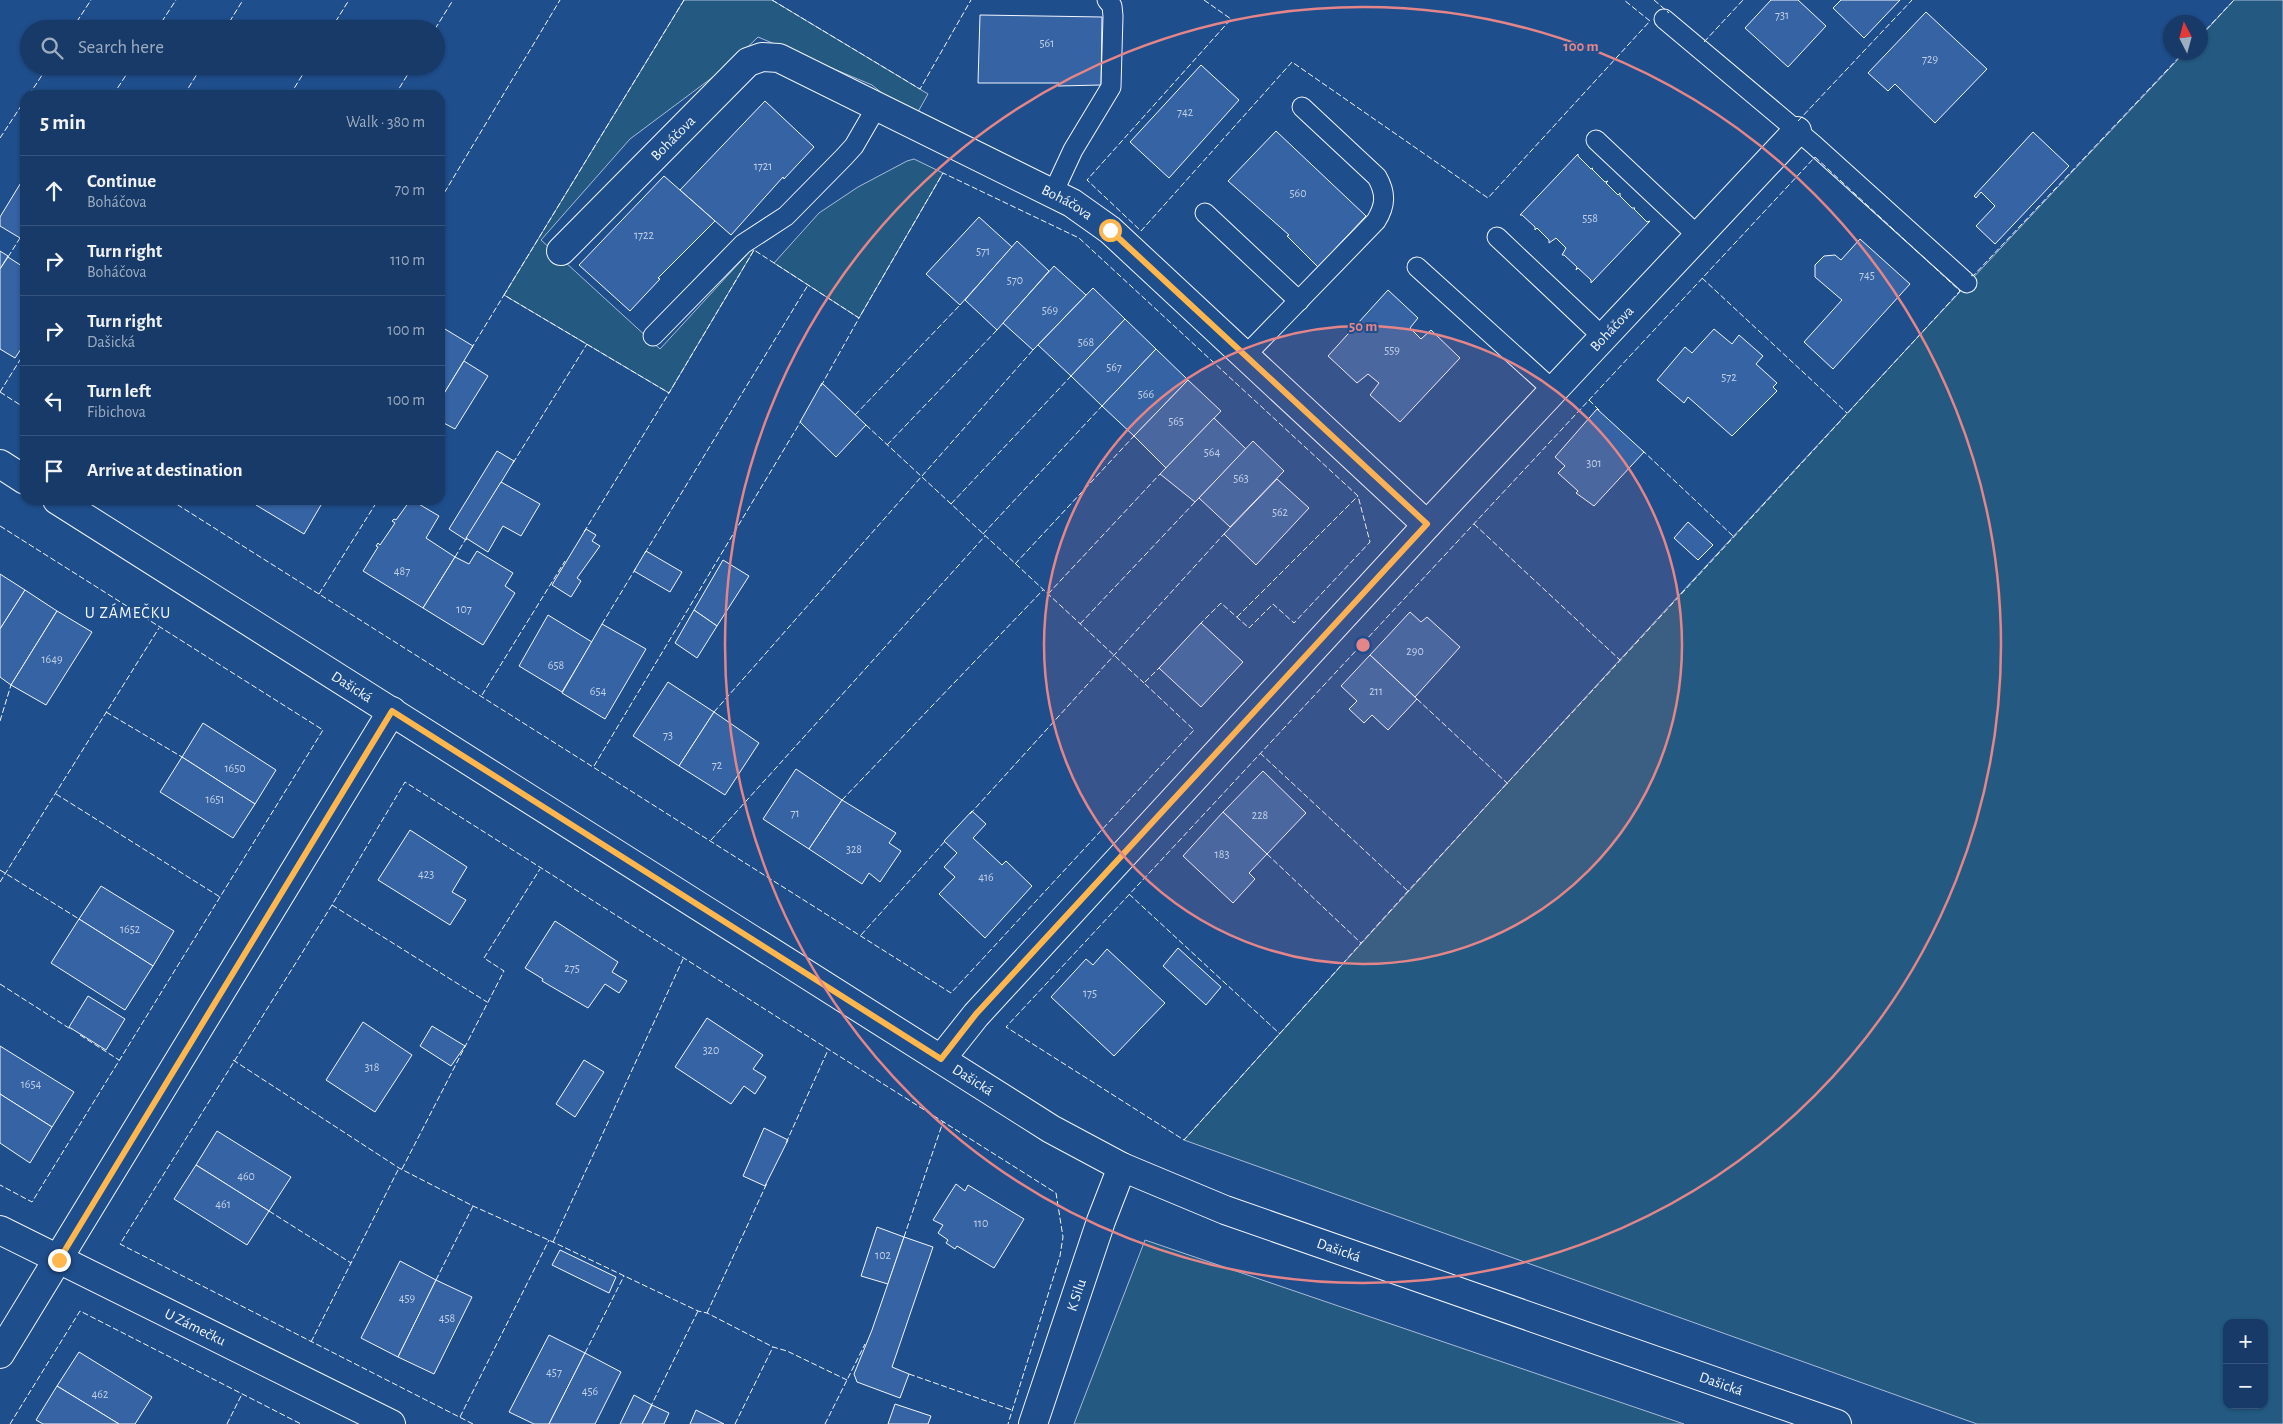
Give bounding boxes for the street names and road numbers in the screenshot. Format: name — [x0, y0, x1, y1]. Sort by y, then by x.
street label: Boháčova — [648, 113, 698, 164]
street label: Boháčova — [1039, 182, 1095, 223]
street label: Boháčova — [1587, 303, 1637, 354]
street label: Dašická — [329, 669, 375, 705]
street label: Dašická — [950, 1062, 996, 1098]
street label: Dašická — [1315, 1236, 1362, 1265]
street label: K Silu — [1064, 1277, 1089, 1313]
street label: U Zámečku — [162, 1306, 228, 1349]
street label: Dašická — [1697, 1369, 1745, 1398]

